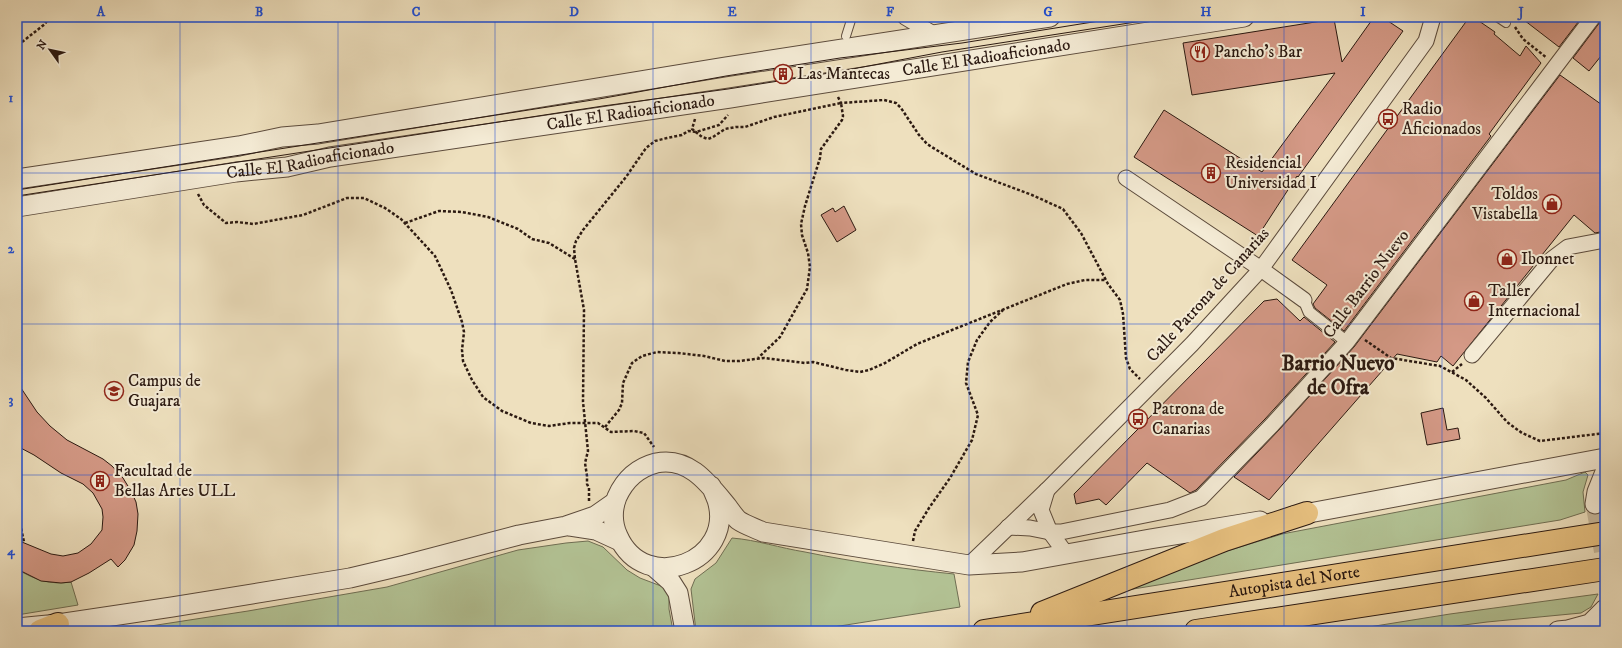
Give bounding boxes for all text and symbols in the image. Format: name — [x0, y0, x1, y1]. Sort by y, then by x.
text: A — [96, 4, 106, 20]
text: B — [255, 4, 263, 20]
text: C — [412, 4, 421, 20]
text: D — [569, 4, 579, 20]
text: E — [727, 4, 737, 20]
text: F — [886, 4, 895, 20]
text: G — [1043, 4, 1053, 20]
text: H — [1201, 4, 1212, 20]
text: I — [1360, 4, 1366, 20]
text: J — [1516, 4, 1524, 21]
north arrow — [30, 30, 70, 70]
street label: Calle El Radioaficionado — [901, 34, 1072, 82]
text: N — [34, 37, 51, 53]
restaurant icon: Pancho's Bar — [1189, 41, 1211, 63]
place label: Pancho's Bar — [1214, 41, 1303, 63]
building icon: Las Mantecas — [772, 63, 794, 85]
place label: Las Mantecas — [797, 63, 890, 85]
street label: Calle El Radioaficionado — [545, 89, 716, 136]
text: 1 — [9, 90, 14, 106]
place label: Radio Aficionados — [1402, 98, 1481, 140]
bus stop icon: Radio Aficionados — [1377, 108, 1399, 130]
street label: Calle El Radioaficionado — [225, 137, 396, 184]
place label: Residencial Universidad I — [1225, 152, 1317, 194]
building icon: Residencial Universidad I — [1200, 162, 1222, 184]
place label: Toldos Vistabella — [1471, 183, 1539, 225]
shop icon: Toldos Vistabella — [1541, 193, 1563, 215]
street label: Calle Patrona de Canarias — [1142, 223, 1274, 367]
street label: Calle Barrio Nuevo — [1318, 225, 1414, 343]
text: 2 — [8, 241, 15, 257]
shop icon: Ibonnet — [1496, 248, 1518, 270]
place label: Ibonnet — [1521, 248, 1575, 270]
place label: Taller Internacional — [1488, 280, 1580, 322]
shop icon: Taller Internacional — [1463, 290, 1485, 312]
district label: Barrio Nuevo de Ofra — [1282, 351, 1394, 401]
place label: Campus de Guajara — [128, 370, 201, 412]
school or university icon: Campus de Guajara — [103, 380, 125, 402]
text: 3 — [9, 392, 14, 408]
place label: Patrona de Canarias — [1152, 398, 1224, 440]
bus stop icon: Patrona de Canarias — [1127, 408, 1149, 430]
place label: Facultad de Bellas Artes ULL — [114, 460, 235, 502]
building icon: Facultad de Bellas Artes ULL — [89, 470, 111, 492]
text: 4 — [6, 543, 15, 560]
street label: Autopista del Norte — [1227, 561, 1361, 603]

